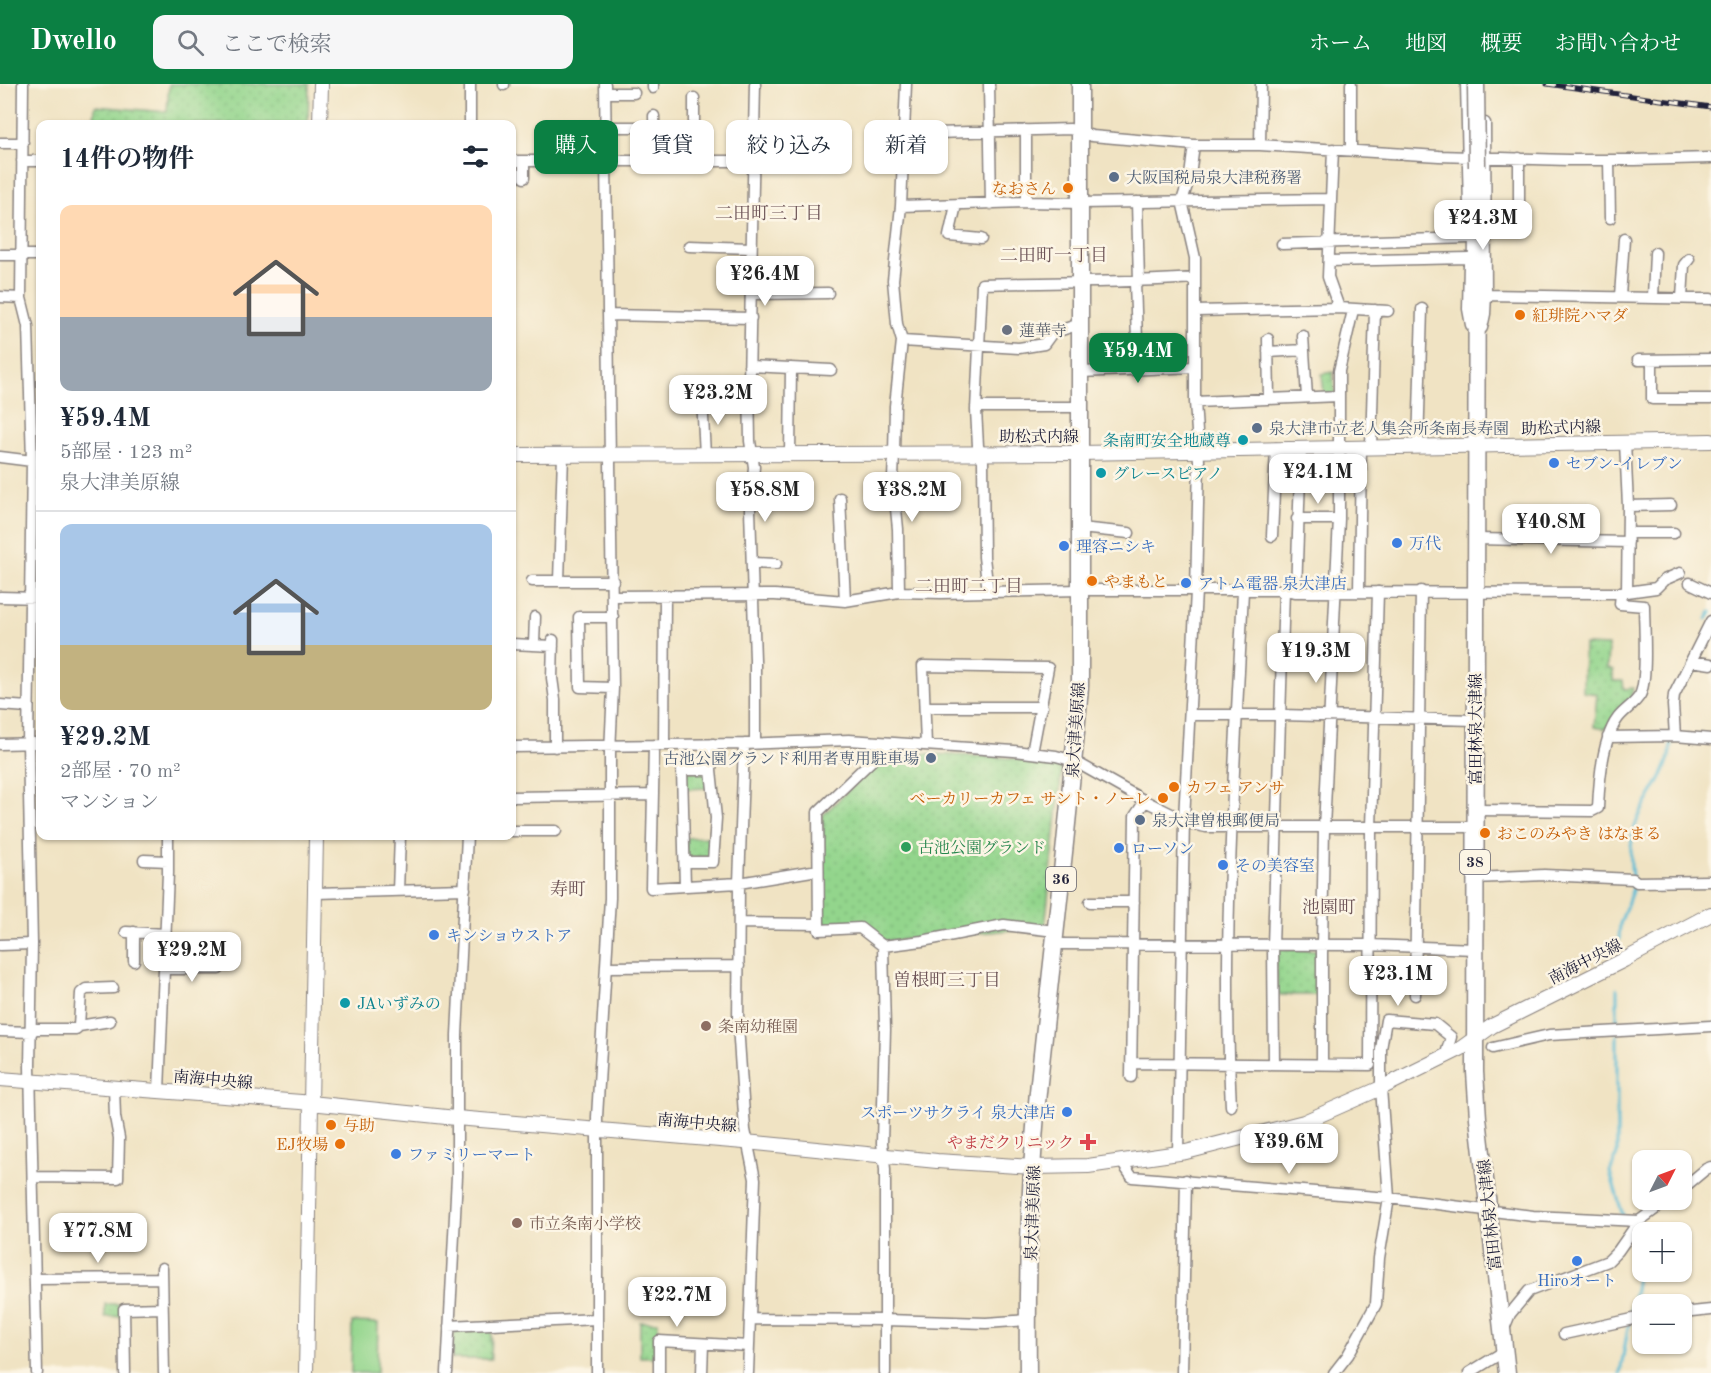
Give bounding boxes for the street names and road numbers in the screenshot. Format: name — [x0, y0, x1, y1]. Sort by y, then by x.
street label: 助松式内線 — [1521, 418, 1601, 438]
street label: 助松式内線 — [999, 428, 1079, 446]
street label: 富田林泉大津線 — [1467, 673, 1485, 785]
street label: 泉大津美原線 — [1064, 682, 1088, 779]
road number: 38 — [1460, 850, 1490, 874]
road number: 36 — [1046, 867, 1076, 891]
street label: 南海中央線 — [1546, 936, 1625, 988]
street label: 南海中央線 — [172, 1068, 254, 1092]
street label: 南海中央線 — [656, 1111, 738, 1135]
street label: 富田林泉大津線 — [1475, 1158, 1505, 1272]
street label: 泉大津美原線 — [1022, 1165, 1044, 1261]

